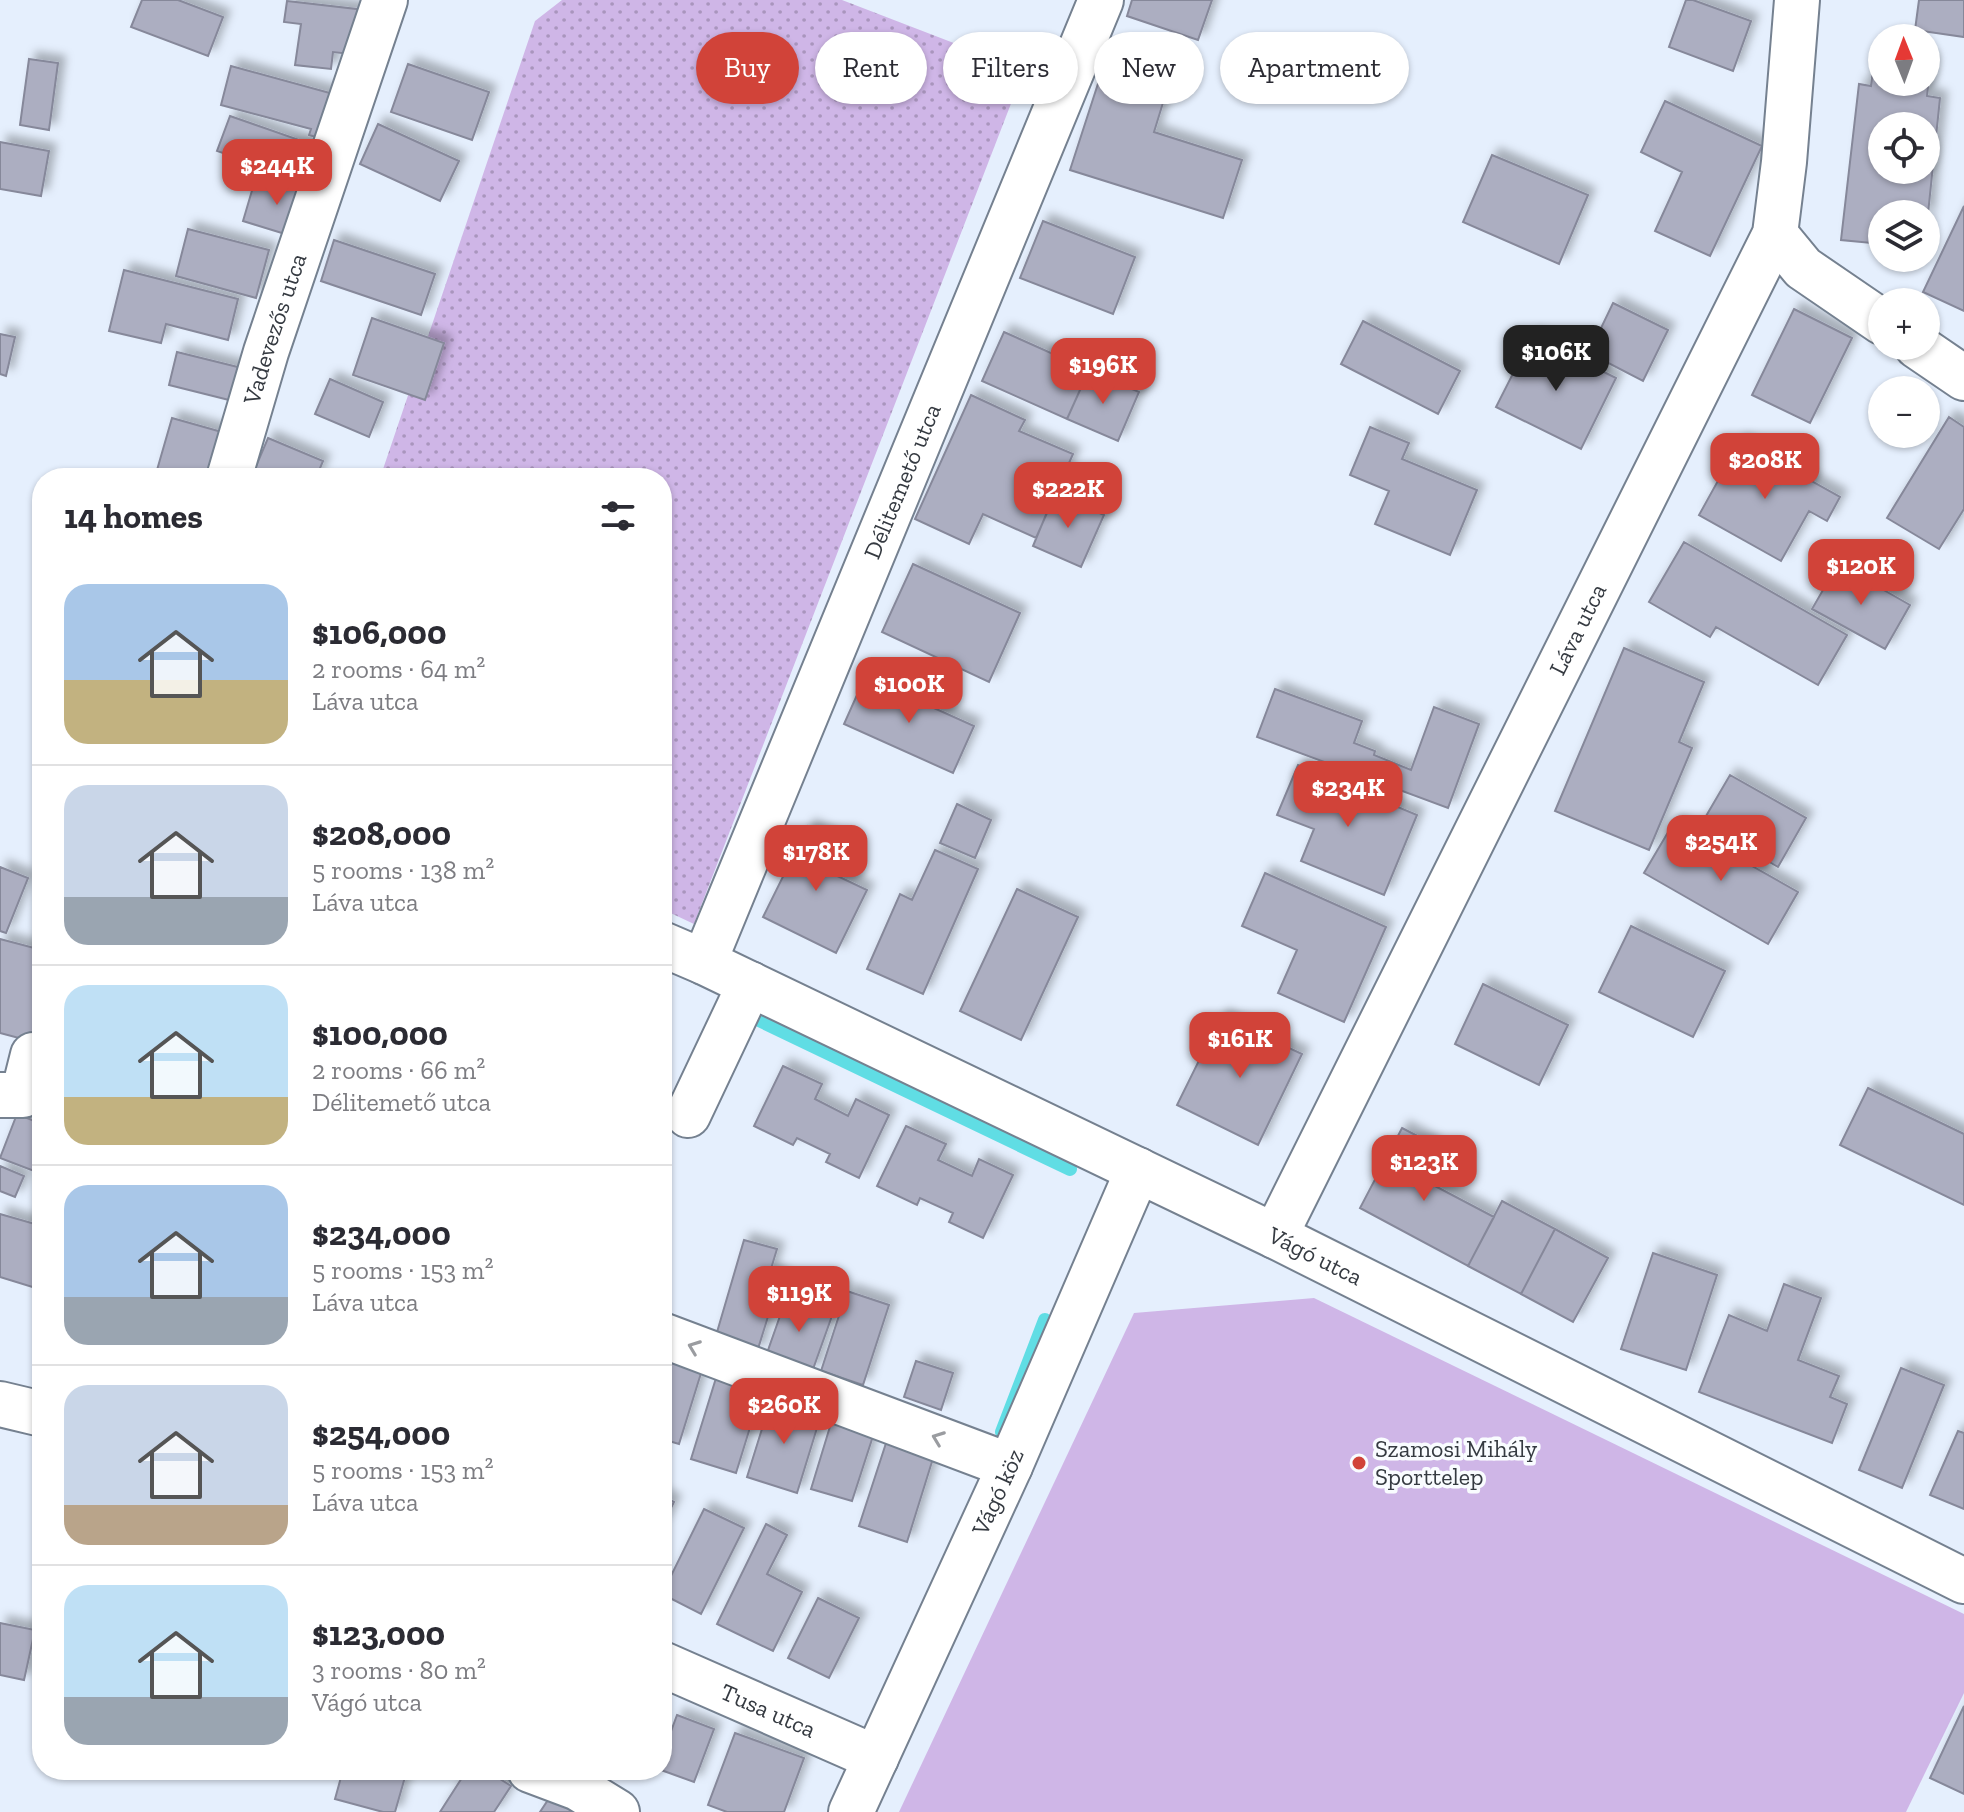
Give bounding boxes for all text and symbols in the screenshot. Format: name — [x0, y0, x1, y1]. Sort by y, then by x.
north arrow — [1868, 24, 1940, 96]
map controls — [1868, 24, 1940, 448]
chip: Buy — [696, 32, 799, 104]
chip: Rent — [815, 32, 927, 104]
chip: Filters — [943, 32, 1078, 104]
chip: New — [1094, 32, 1204, 104]
chip: Apartment — [1220, 32, 1409, 104]
button: locate — [1868, 112, 1940, 184]
pin: $244K — [221, 139, 333, 207]
text: $244K — [240, 149, 314, 181]
button: layers — [1868, 200, 1940, 272]
street label: Vadevezős utca — [236, 249, 312, 409]
button: + — [1868, 288, 1940, 360]
pin: $106K — [1500, 325, 1612, 393]
text: $106K — [1521, 335, 1591, 367]
pin: $196K — [1047, 338, 1159, 406]
text: $196K — [1069, 348, 1137, 380]
button: − — [1868, 376, 1940, 448]
street label: Délitemető utca — [857, 399, 947, 563]
pin: $208K — [1709, 433, 1821, 501]
text: $208K — [1728, 443, 1802, 475]
pin: $222K — [1012, 462, 1124, 530]
text: $222K — [1032, 472, 1104, 504]
icon: filters — [596, 494, 640, 538]
text: 14 homes — [64, 496, 203, 537]
pin: $120K — [1805, 539, 1917, 607]
text: $120K — [1826, 549, 1896, 581]
street label: Láva utca — [1542, 578, 1612, 680]
text: $106,000 — [312, 612, 447, 653]
icon: home — [128, 616, 224, 712]
text: 2 rooms · 64 m² — [312, 653, 485, 685]
pin: $100K — [853, 657, 965, 725]
text: $100K — [874, 667, 944, 699]
text: Láva utca — [312, 685, 419, 717]
pin: $234K — [1292, 761, 1404, 829]
text: $234K — [1312, 771, 1384, 803]
text: $208,000 — [312, 813, 451, 854]
pin: $254K — [1665, 815, 1777, 883]
icon: home — [128, 817, 224, 913]
pin: $178K — [760, 825, 872, 893]
text: $254K — [1685, 825, 1757, 857]
text: $178K — [782, 835, 850, 867]
text: 5 rooms · 138 m² — [312, 854, 494, 886]
text: Láva utca — [312, 886, 419, 918]
pin: $161K — [1184, 1012, 1296, 1080]
text: $100,000 — [312, 1013, 448, 1054]
icon: home — [128, 1017, 224, 1113]
text: $161K — [1207, 1022, 1273, 1054]
text: 2 rooms · 66 m² — [312, 1054, 485, 1086]
text: Délitemető utca — [312, 1086, 491, 1118]
pin: $123K — [1368, 1135, 1480, 1203]
text: $123K — [1390, 1145, 1458, 1177]
text: $234,000 — [312, 1213, 451, 1254]
icon: home — [128, 1217, 224, 1313]
street label: Vágó utca — [1263, 1220, 1368, 1292]
text: 5 rooms · 153 m² — [312, 1254, 494, 1286]
pin: $119K — [743, 1266, 855, 1334]
text: $119K — [766, 1276, 832, 1308]
text: Láva utca — [312, 1286, 419, 1318]
one-way arrow — [688, 1340, 702, 1357]
pin: $260K — [728, 1378, 840, 1446]
text: $260K — [747, 1388, 821, 1420]
text: $254,000 — [312, 1413, 450, 1454]
icon: home — [128, 1417, 224, 1513]
one-way arrow — [931, 1432, 945, 1448]
place label: Szamosi Mihály Sporttelep — [1375, 1434, 1538, 1491]
street label: Vágó köz — [965, 1444, 1030, 1541]
text: 5 rooms · 153 m² — [312, 1454, 494, 1486]
marker: Szamosi Mihály Sporttelep — [1350, 1454, 1368, 1472]
text: Láva utca — [312, 1486, 419, 1518]
text: $123,000 — [312, 1613, 445, 1654]
icon: home — [128, 1617, 224, 1713]
text: 3 rooms · 80 m² — [312, 1654, 486, 1686]
street label: Tusa utca — [716, 1677, 821, 1744]
text: Vágó utca — [312, 1686, 422, 1718]

